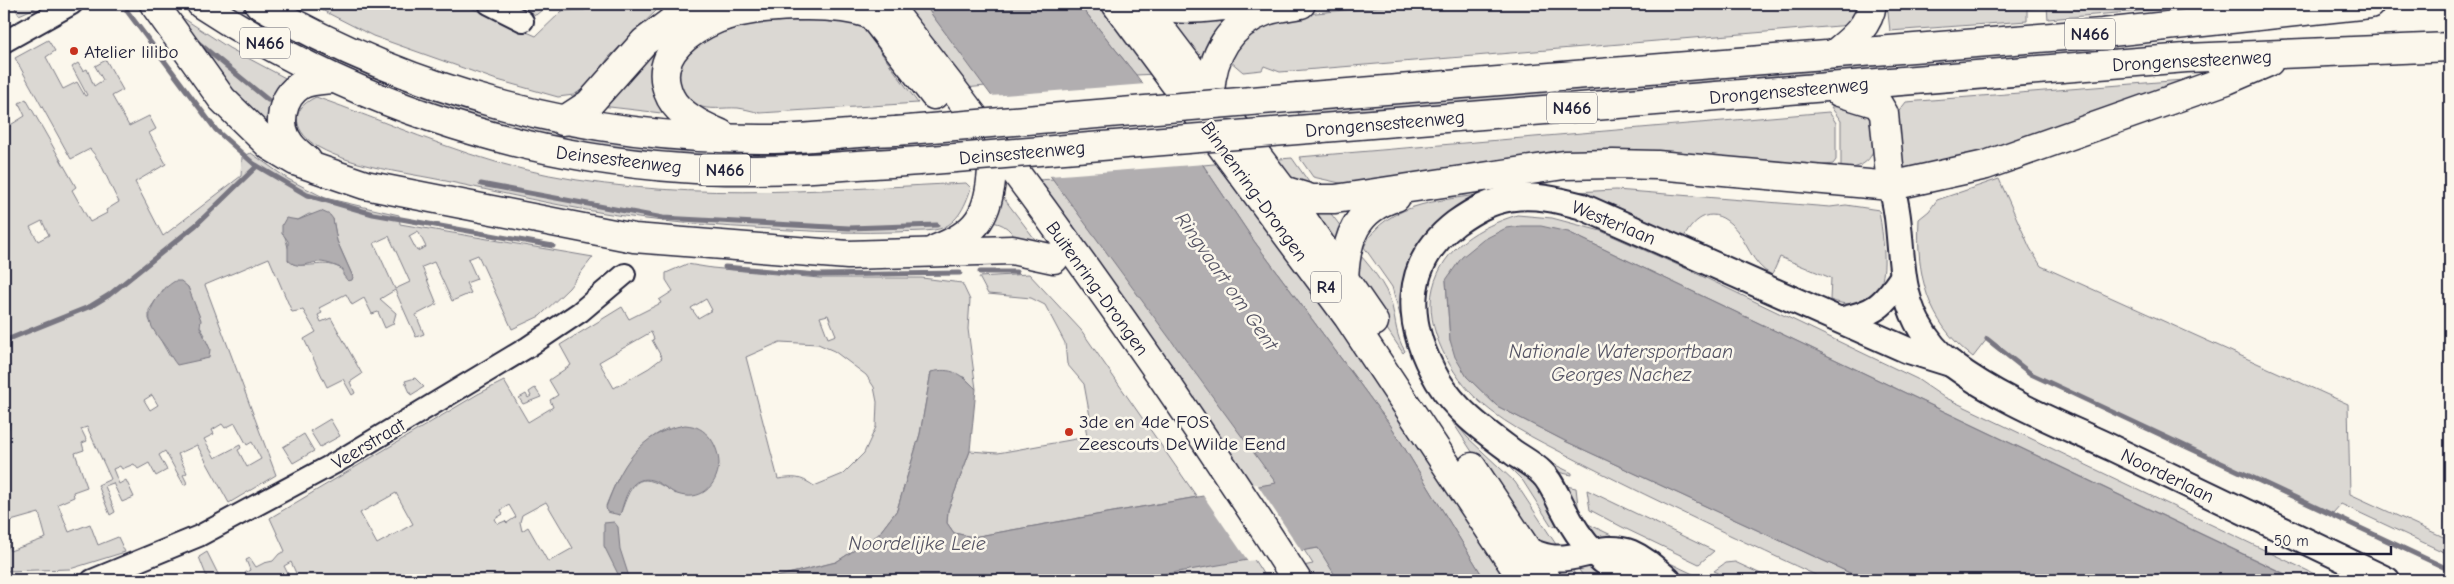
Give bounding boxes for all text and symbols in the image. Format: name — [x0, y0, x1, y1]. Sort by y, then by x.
road number: N466 — [2065, 18, 2115, 50]
road number: N466 — [240, 28, 290, 58]
place label: Atelier lilibo — [84, 41, 179, 63]
marker: Atelier lilibo — [68, 45, 80, 57]
street label: Drongensesteenweg — [2112, 46, 2273, 76]
street label: Drongensesteenweg — [1708, 73, 1870, 109]
road number: N466 — [1547, 92, 1597, 124]
street label: Drongensesteenweg — [1304, 106, 1466, 142]
street label: Binnenring-Drongen — [1196, 118, 1312, 266]
street label: Deinsesteenweg — [958, 137, 1086, 169]
street label: Deinsesteenweg — [555, 141, 683, 179]
road number: N466 — [700, 154, 750, 186]
street label: Westerlaan — [1568, 196, 1659, 250]
water label: Ringvaart om Gent — [1170, 208, 1284, 356]
street label: Buitenring-Drongen — [1041, 217, 1153, 360]
road number: R4 — [1311, 272, 1341, 302]
water label: Nationale Watersportbaan Georges Nachez — [1509, 340, 1733, 386]
place label: 3de en 4de FOS Zeescouts De Wilde Eend — [1079, 411, 1286, 455]
street label: Veerstraat — [328, 413, 409, 474]
marker: 3de en 4de FOS Zeescouts De Wilde Eend — [1063, 426, 1075, 438]
street label: Noorderlaan — [2117, 444, 2218, 508]
scale bar — [2266, 524, 2392, 556]
water label: Noordelijke Leie — [848, 532, 986, 555]
text: 50 m — [2274, 532, 2309, 550]

